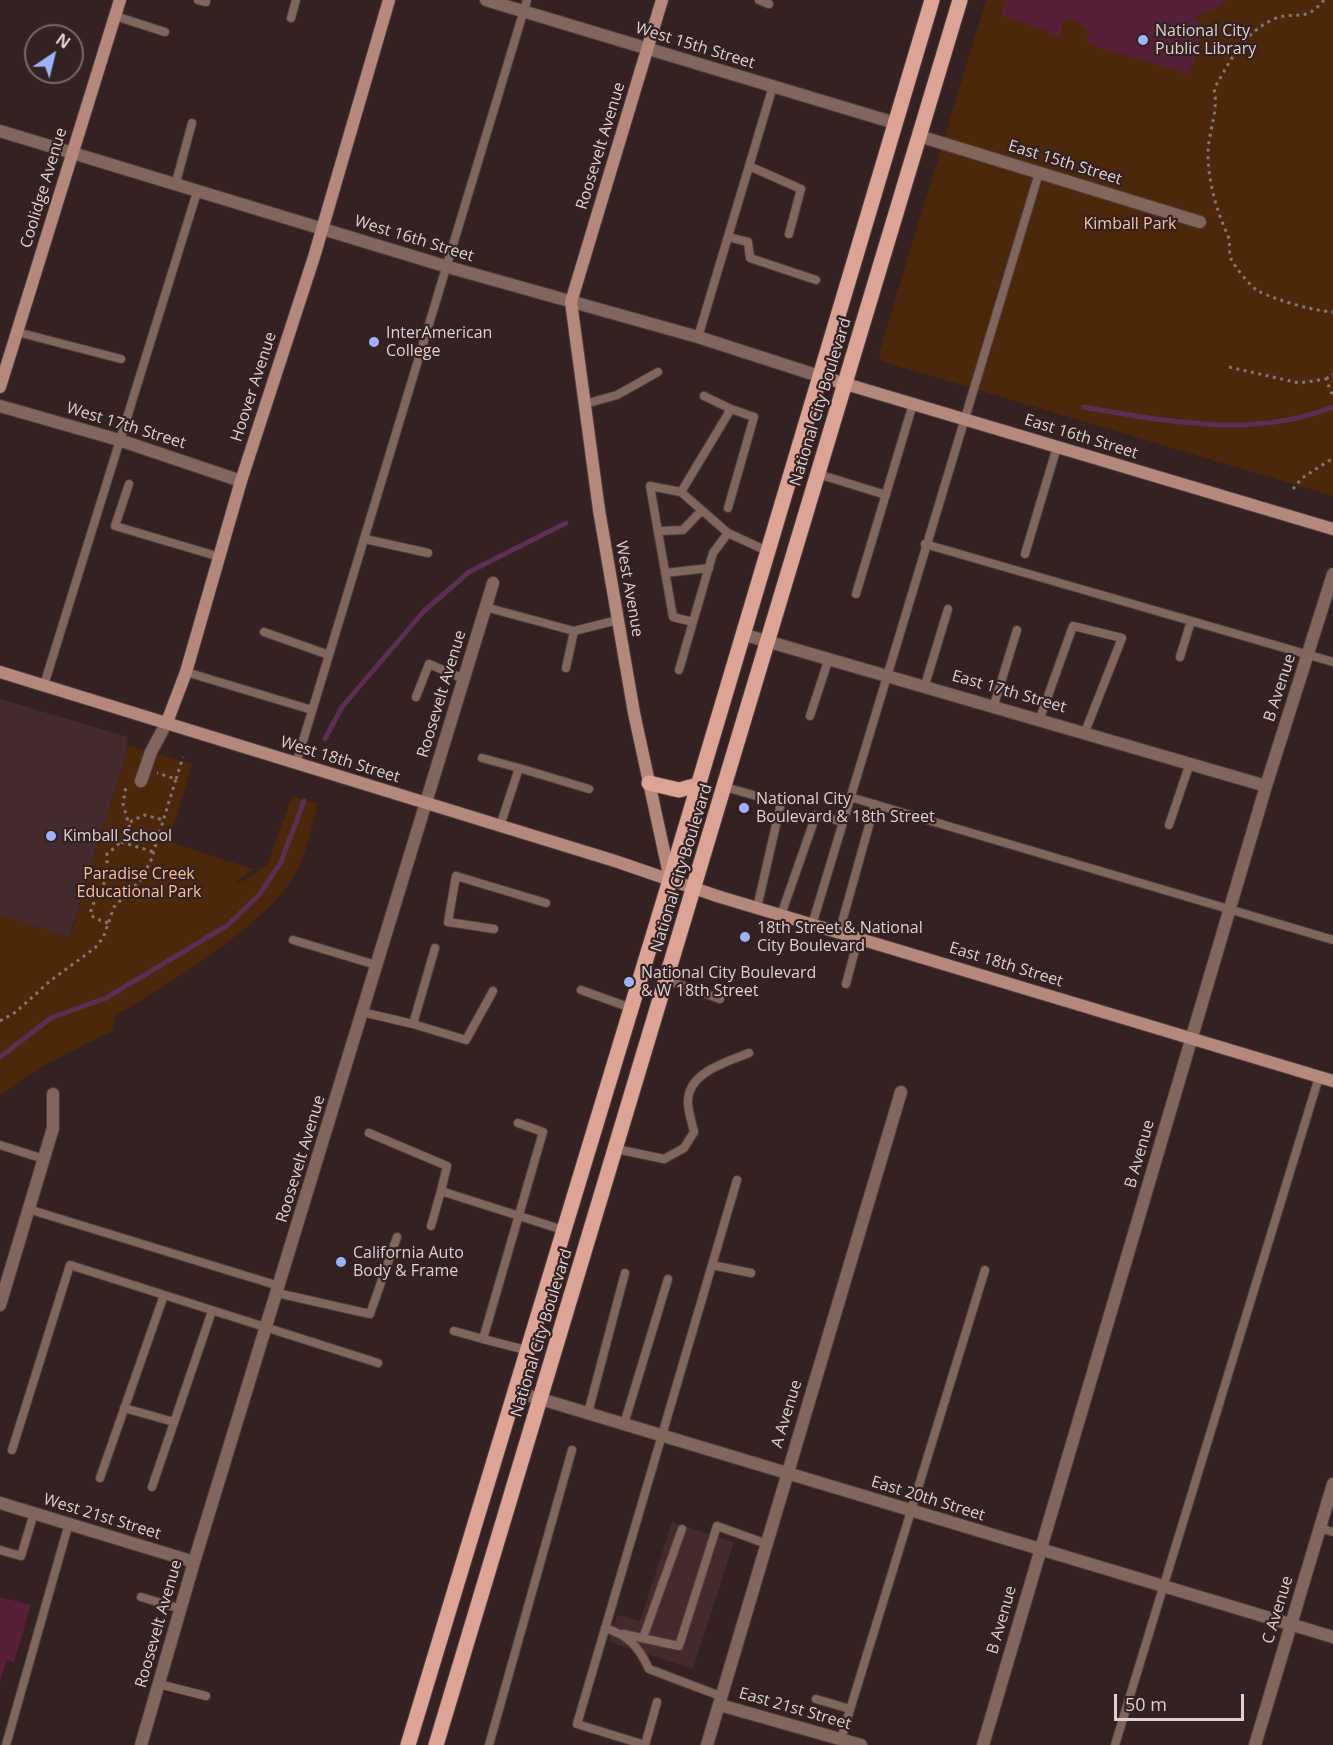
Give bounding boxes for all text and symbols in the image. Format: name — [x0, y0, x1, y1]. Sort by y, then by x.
street label: West 15th Street — [633, 19, 757, 73]
place label: National City Public Library — [1155, 21, 1256, 59]
north arrow — [24, 24, 84, 84]
text: N — [52, 28, 75, 54]
marker: National City Public Library — [1136, 33, 1150, 47]
street label: Roosevelt Avenue — [572, 80, 630, 212]
street label: Coolidge Avenue — [17, 126, 71, 250]
street label: East 15th Street — [1006, 137, 1124, 189]
street label: West 16th Street — [352, 212, 476, 266]
park label: Kimball Park — [1083, 214, 1177, 234]
street label: National City Boulevard — [786, 315, 856, 489]
place label: InterAmerican College — [386, 323, 492, 361]
street label: Hoover Avenue — [227, 330, 281, 444]
marker: InterAmerican College — [367, 335, 381, 349]
street label: West 17th Street — [64, 399, 188, 453]
street label: East 16th Street — [1022, 411, 1140, 463]
street label: West Avenue — [611, 540, 647, 638]
street label: Roosevelt Avenue — [413, 628, 471, 760]
street label: B Avenue — [1260, 652, 1300, 724]
street label: East 17th Street — [950, 667, 1068, 717]
street label: West 18th Street — [278, 733, 402, 787]
street label: National City Boulevard — [647, 781, 717, 955]
place label: National City Boulevard & 18th Street — [756, 789, 935, 827]
marker: National City Boulevard & 18th Street — [737, 801, 751, 815]
place label: Kimball School — [63, 826, 172, 846]
marker: Kimball School — [44, 829, 58, 843]
park label: Paradise Creek Educational Park — [77, 864, 201, 902]
place label: 18th Street & National City Boulevard — [757, 918, 923, 956]
marker: 18th Street & National City Boulevard — [738, 930, 752, 944]
street label: East 18th Street — [947, 939, 1065, 991]
place label: National City Boulevard & W 18th Street — [641, 963, 816, 1001]
marker: National City Boulevard & W 18th Street — [622, 975, 636, 989]
street label: Roosevelt Avenue — [272, 1093, 330, 1225]
street label: B Avenue — [1121, 1118, 1159, 1190]
place label: California Auto Body & Frame — [353, 1243, 464, 1281]
street label: National City Boulevard — [507, 1246, 577, 1420]
marker: California Auto Body & Frame — [334, 1255, 348, 1269]
street label: A Avenue — [768, 1378, 806, 1450]
street label: East 20th Street — [869, 1473, 987, 1525]
street label: West 21st Street — [41, 1490, 163, 1544]
street label: Roosevelt Avenue — [132, 1558, 186, 1690]
street label: C Avenue — [1259, 1574, 1297, 1646]
street label: B Avenue — [983, 1584, 1021, 1656]
scale bar — [1117, 1682, 1248, 1720]
street label: East 21st Street — [737, 1684, 853, 1734]
text: 50 m — [1125, 1692, 1167, 1716]

